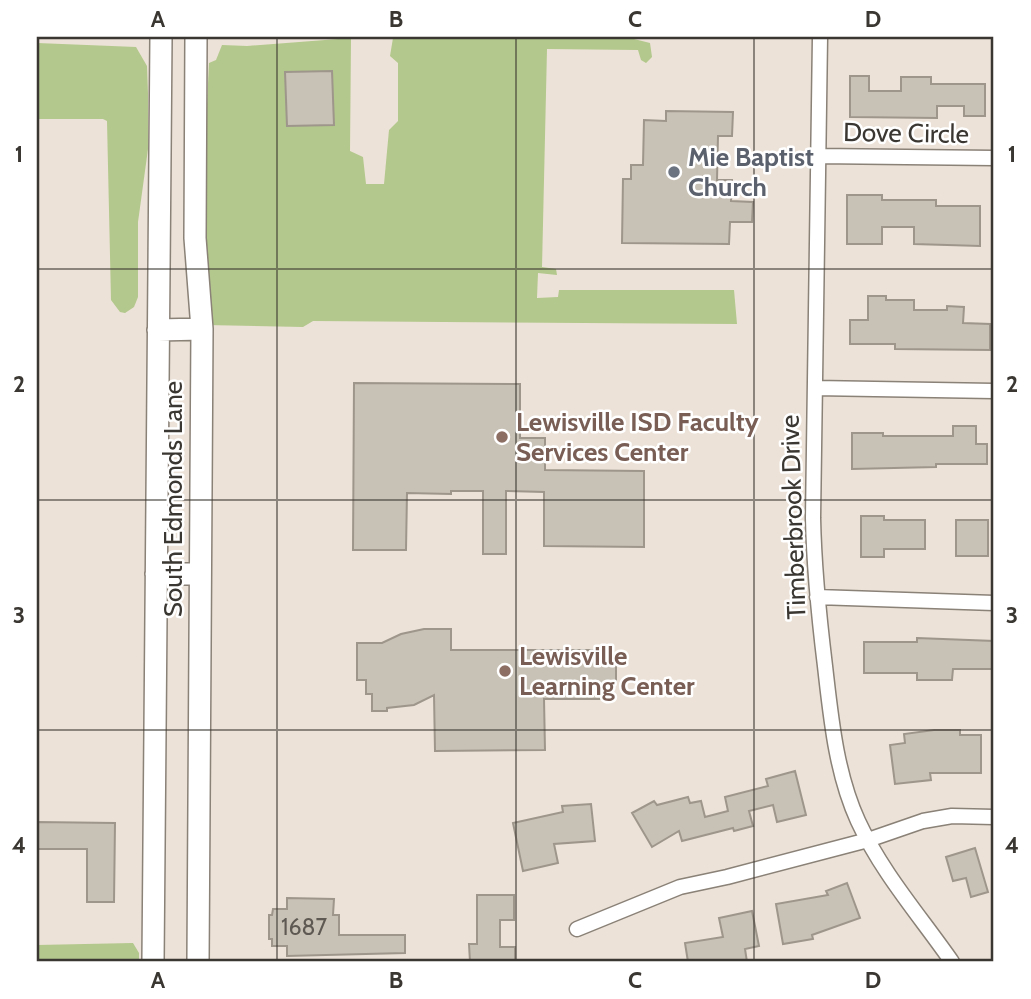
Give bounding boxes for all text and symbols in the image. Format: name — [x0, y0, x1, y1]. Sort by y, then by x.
text: A — [151, 5, 166, 33]
text: B — [389, 5, 403, 33]
text: C — [628, 5, 642, 33]
text: D — [865, 5, 881, 33]
street label: Dove Circle — [843, 116, 969, 150]
text: 1 — [15, 140, 23, 168]
text: 1 — [1008, 140, 1016, 168]
place label: Mie Baptist Church — [688, 141, 814, 203]
marker: Mie Baptist Church — [666, 164, 682, 180]
text: 2 — [13, 370, 25, 398]
text: 2 — [1006, 370, 1018, 398]
street label: South Edmonds Lane — [157, 381, 189, 617]
place label: Lewisville ISD Faculty Services Center — [516, 406, 759, 468]
street label: Timberbrook Drive — [773, 414, 813, 620]
marker: Lewisville ISD Faculty Services Center — [494, 429, 510, 445]
text: 3 — [13, 601, 25, 629]
text: 3 — [1006, 601, 1018, 629]
place label: Lewisville Learning Center — [519, 640, 695, 702]
marker: Lewisville Learning Center — [497, 663, 513, 679]
text: 4 — [12, 831, 26, 859]
text: 4 — [1005, 831, 1019, 859]
house number: 1687 — [281, 913, 327, 941]
text: A — [151, 966, 166, 994]
text: B — [389, 966, 403, 994]
text: C — [628, 966, 642, 994]
text: D — [865, 966, 881, 994]

